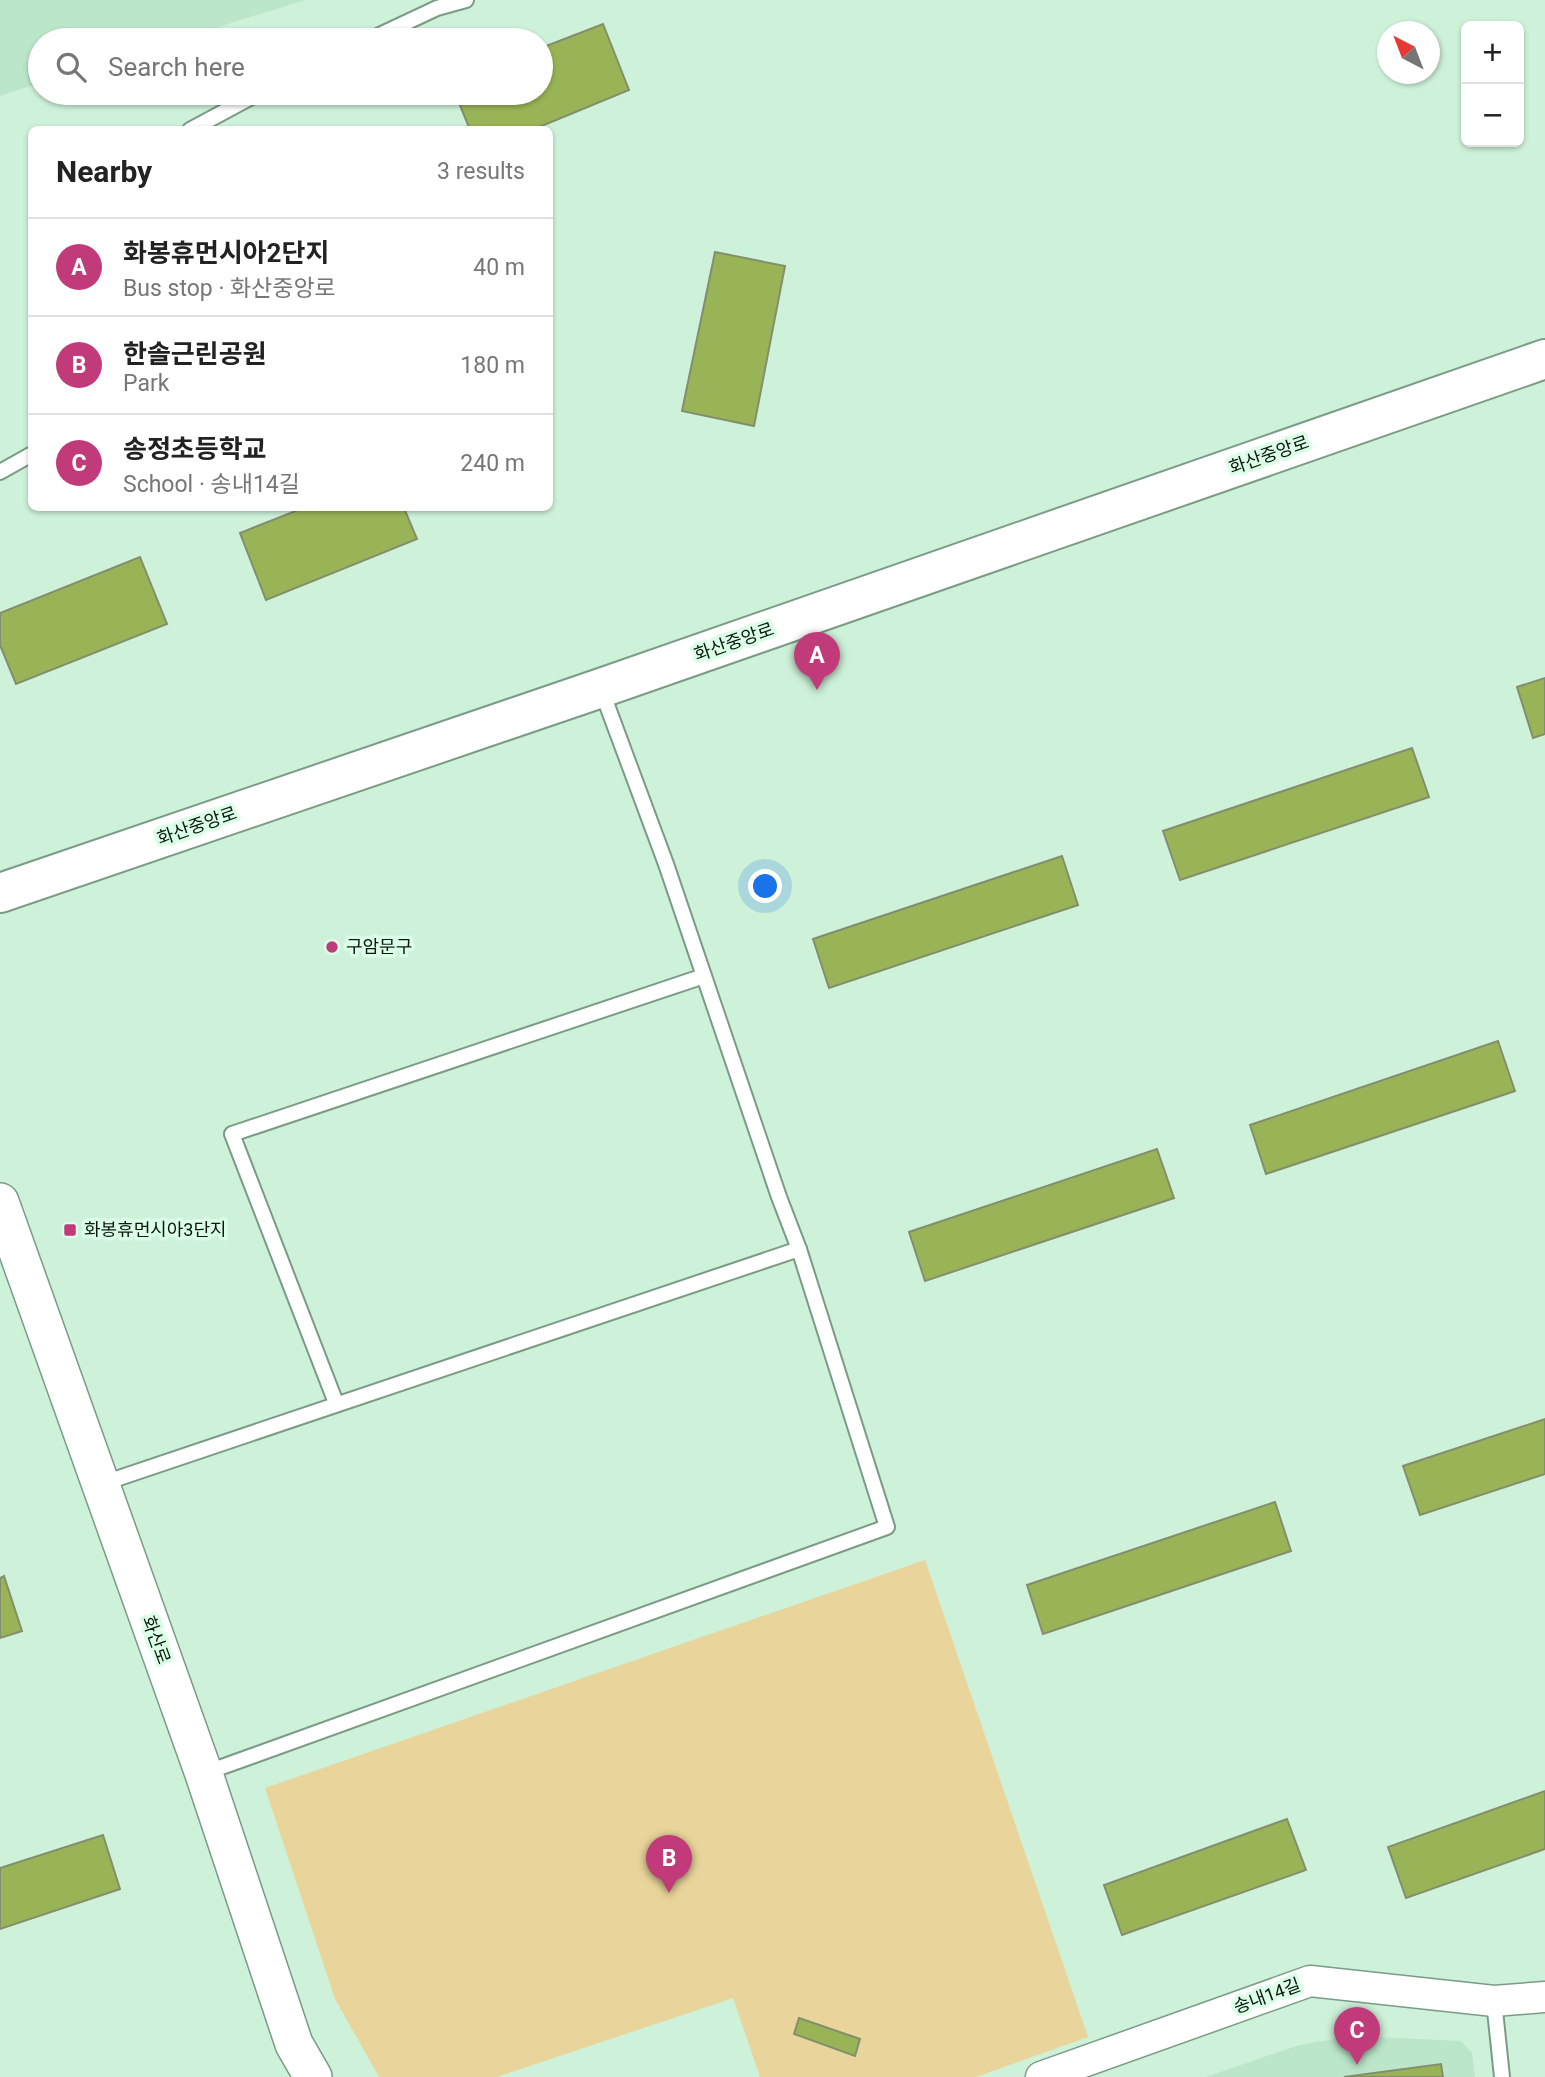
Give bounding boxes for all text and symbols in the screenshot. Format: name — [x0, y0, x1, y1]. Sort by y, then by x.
north arrow — [1377, 21, 1440, 84]
map controls — [1461, 21, 1524, 147]
button: + — [1461, 21, 1524, 84]
search box — [28, 28, 553, 105]
icon: search — [52, 48, 90, 86]
text: Search here — [108, 52, 245, 82]
button: − — [1461, 84, 1524, 147]
text: Nearby — [56, 154, 152, 189]
text: 3 results — [437, 158, 525, 185]
text: 화봉휴먼시아2단지 — [123, 238, 329, 268]
text: A — [71, 254, 87, 281]
text: 40 m — [473, 254, 525, 281]
text: Bus stop · 화산중앙로 — [123, 275, 336, 302]
text: 한솔근린공원 — [123, 339, 267, 369]
text: B — [72, 352, 86, 379]
text: 180 m — [460, 352, 525, 379]
text: Park — [123, 370, 169, 397]
street label: 화산중앙로 — [1226, 431, 1311, 478]
text: 송정초등학교 — [123, 434, 267, 464]
text: C — [71, 450, 87, 477]
text: 240 m — [460, 450, 525, 477]
text: School · 송내14길 — [123, 471, 300, 498]
street label: 화산중앙로 — [691, 618, 776, 665]
pin: A — [794, 632, 840, 690]
street label: 화산중앙로 — [154, 802, 239, 849]
your location — [748, 869, 782, 903]
place label: 구암문구 — [346, 936, 412, 957]
marker: 구암문구 — [324, 939, 340, 955]
place label: 화봉휴먼시아3단지 — [84, 1219, 227, 1240]
marker: 화봉휴먼시아3단지 — [62, 1222, 78, 1238]
street label: 화산로 — [138, 1613, 175, 1667]
pin: B — [646, 1835, 692, 1893]
street label: 송내14길 — [1230, 1974, 1303, 2017]
pin: C — [1334, 2007, 1380, 2065]

